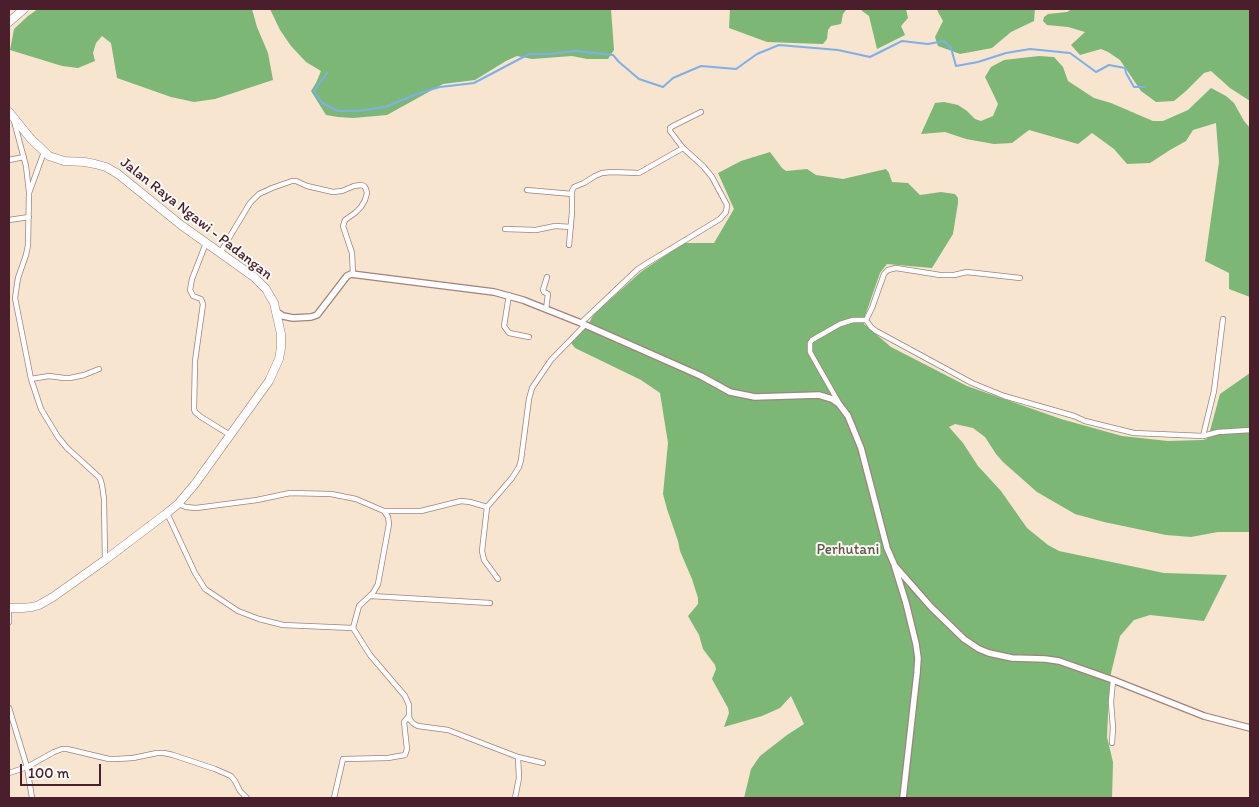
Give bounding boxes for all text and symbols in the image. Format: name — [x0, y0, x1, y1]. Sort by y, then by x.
street label: Jalan Raya Ngawi - Padangan — [116, 154, 276, 284]
park label: Perhutani — [817, 541, 879, 559]
scale bar — [22, 754, 104, 786]
text: 100 m — [28, 764, 69, 782]

